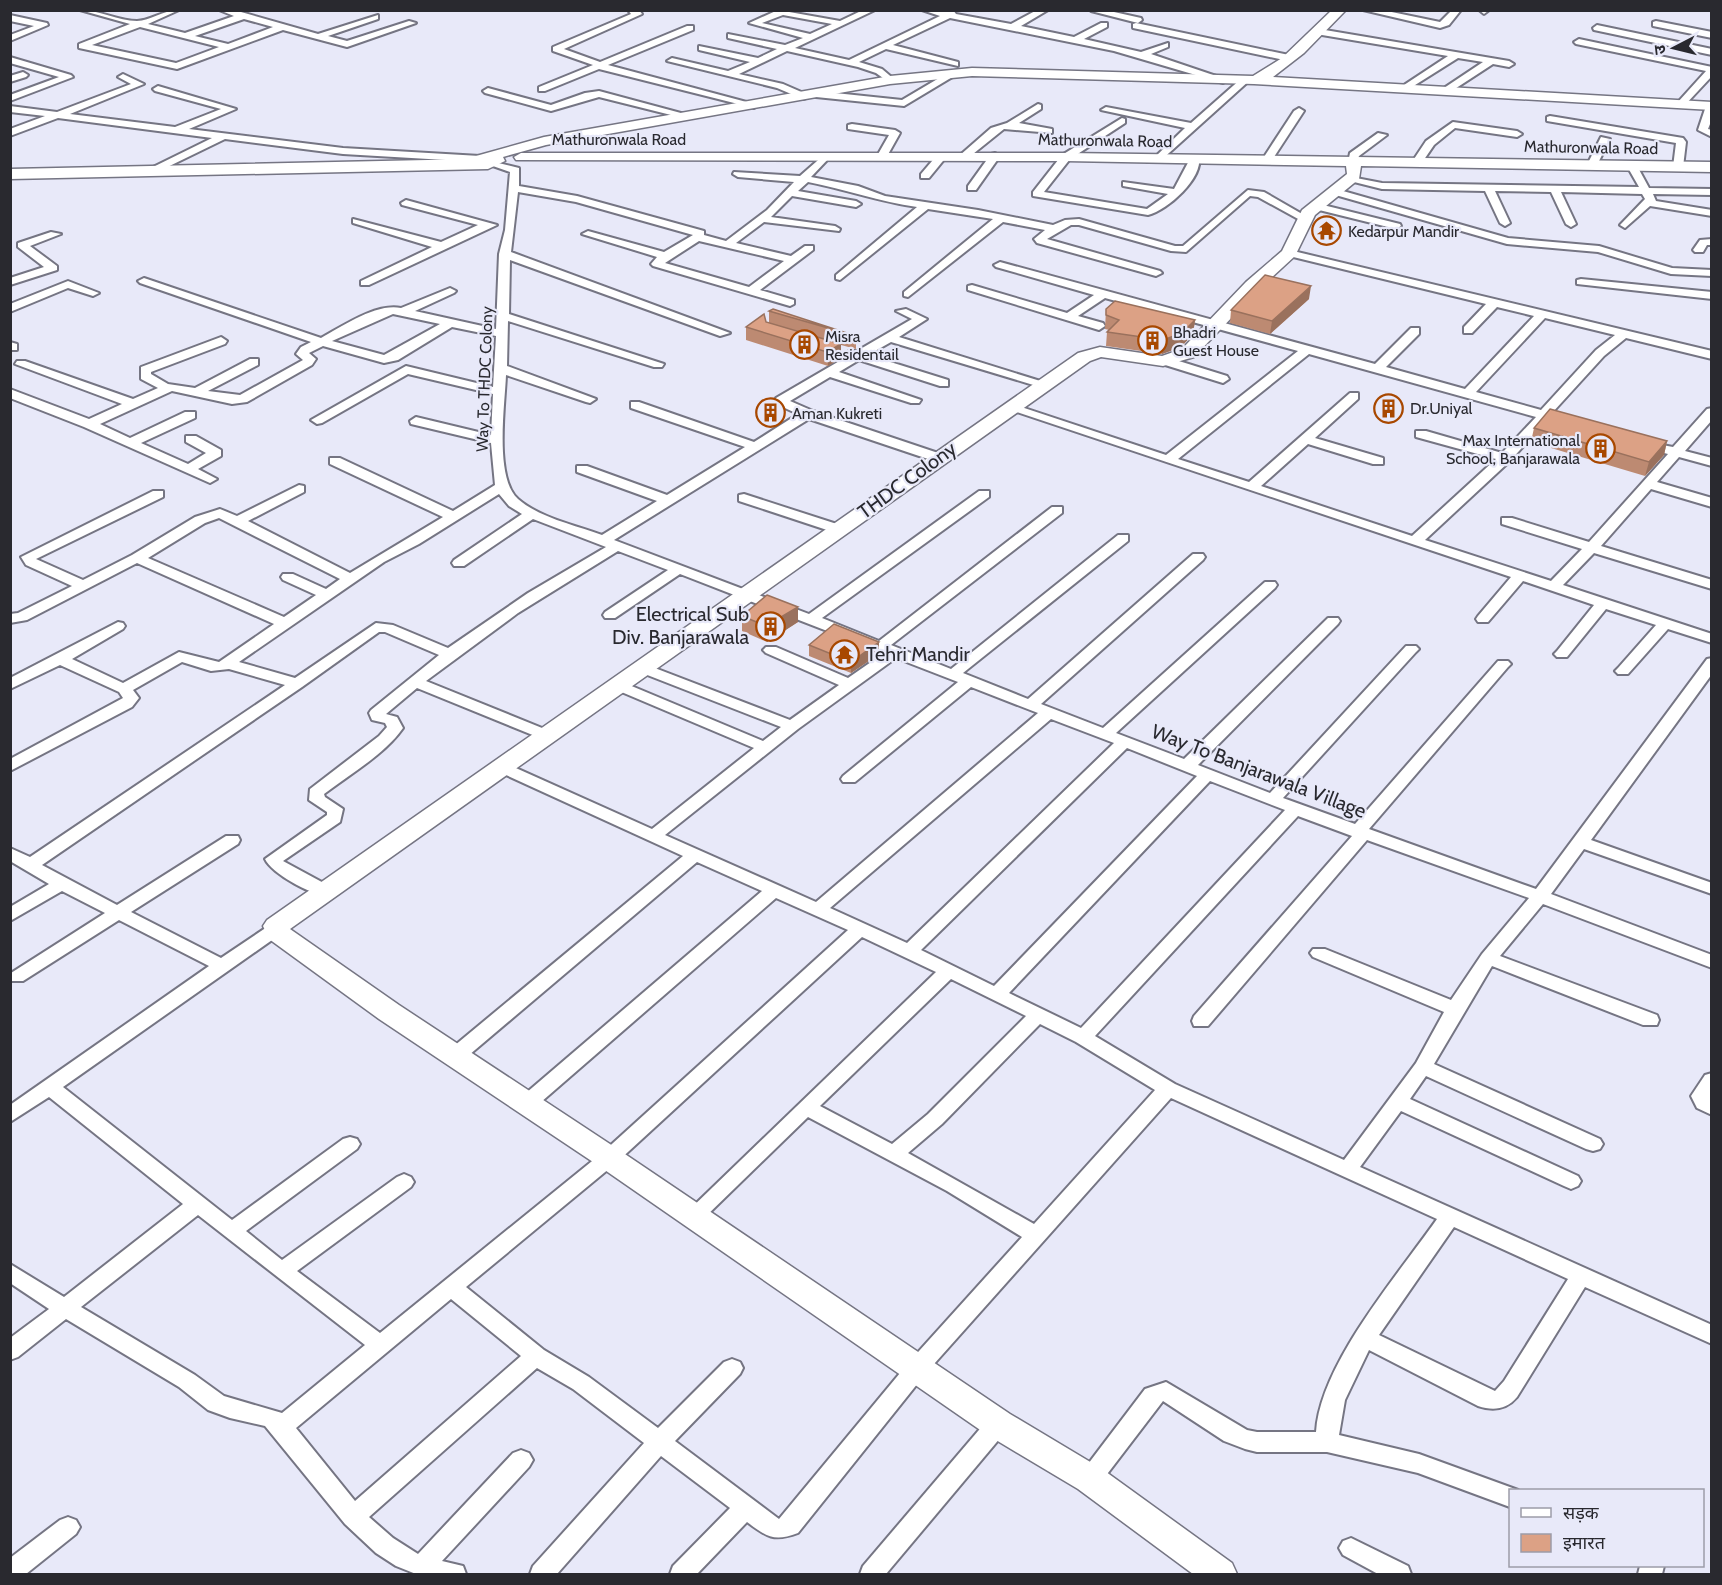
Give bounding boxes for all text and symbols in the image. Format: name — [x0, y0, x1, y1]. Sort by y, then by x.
north arrow — [1644, 18, 1704, 78]
text: उ — [1650, 43, 1670, 56]
street label: Mathuronwala Road — [552, 130, 686, 149]
street label: Mathuronwala Road — [1038, 130, 1172, 151]
street label: Mathuronwala Road — [1524, 137, 1658, 158]
temple icon: Kedarpur Mandir — [1311, 215, 1343, 247]
place label: Kedarpur Mandir — [1348, 222, 1460, 241]
street label: Way To THDC Colony — [472, 306, 497, 452]
place label: Bhadri Guest House — [1173, 323, 1259, 360]
building icon: Bhadri Guest House — [1136, 325, 1168, 357]
place label: Misra Residentail — [825, 327, 899, 364]
building icon: Misra Residentail — [788, 329, 820, 361]
building icon: Dr.Uniyal — [1373, 392, 1405, 424]
building icon: Aman Kukreti — [755, 397, 787, 429]
place label: Dr.Uniyal — [1410, 399, 1473, 418]
place label: Aman Kukreti — [792, 404, 882, 423]
place label: Max International School, Banjarawala — [1446, 431, 1580, 468]
building icon: Max International School, Banjarawala — [1585, 433, 1617, 465]
street label: THDC Colony — [853, 436, 961, 524]
place label: Electrical Sub Div. Banjarawala — [612, 602, 749, 649]
building icon: Electrical Sub Div. Banjarawala — [754, 610, 786, 642]
temple icon: Tehri Mandir — [829, 638, 861, 670]
place label: Tehri Mandir — [866, 642, 970, 666]
street label: Way To Banjarawala Village — [1148, 719, 1370, 823]
legend — [1509, 1489, 1704, 1567]
text: सड़क — [1563, 1502, 1600, 1524]
text: इमारत — [1563, 1532, 1606, 1554]

